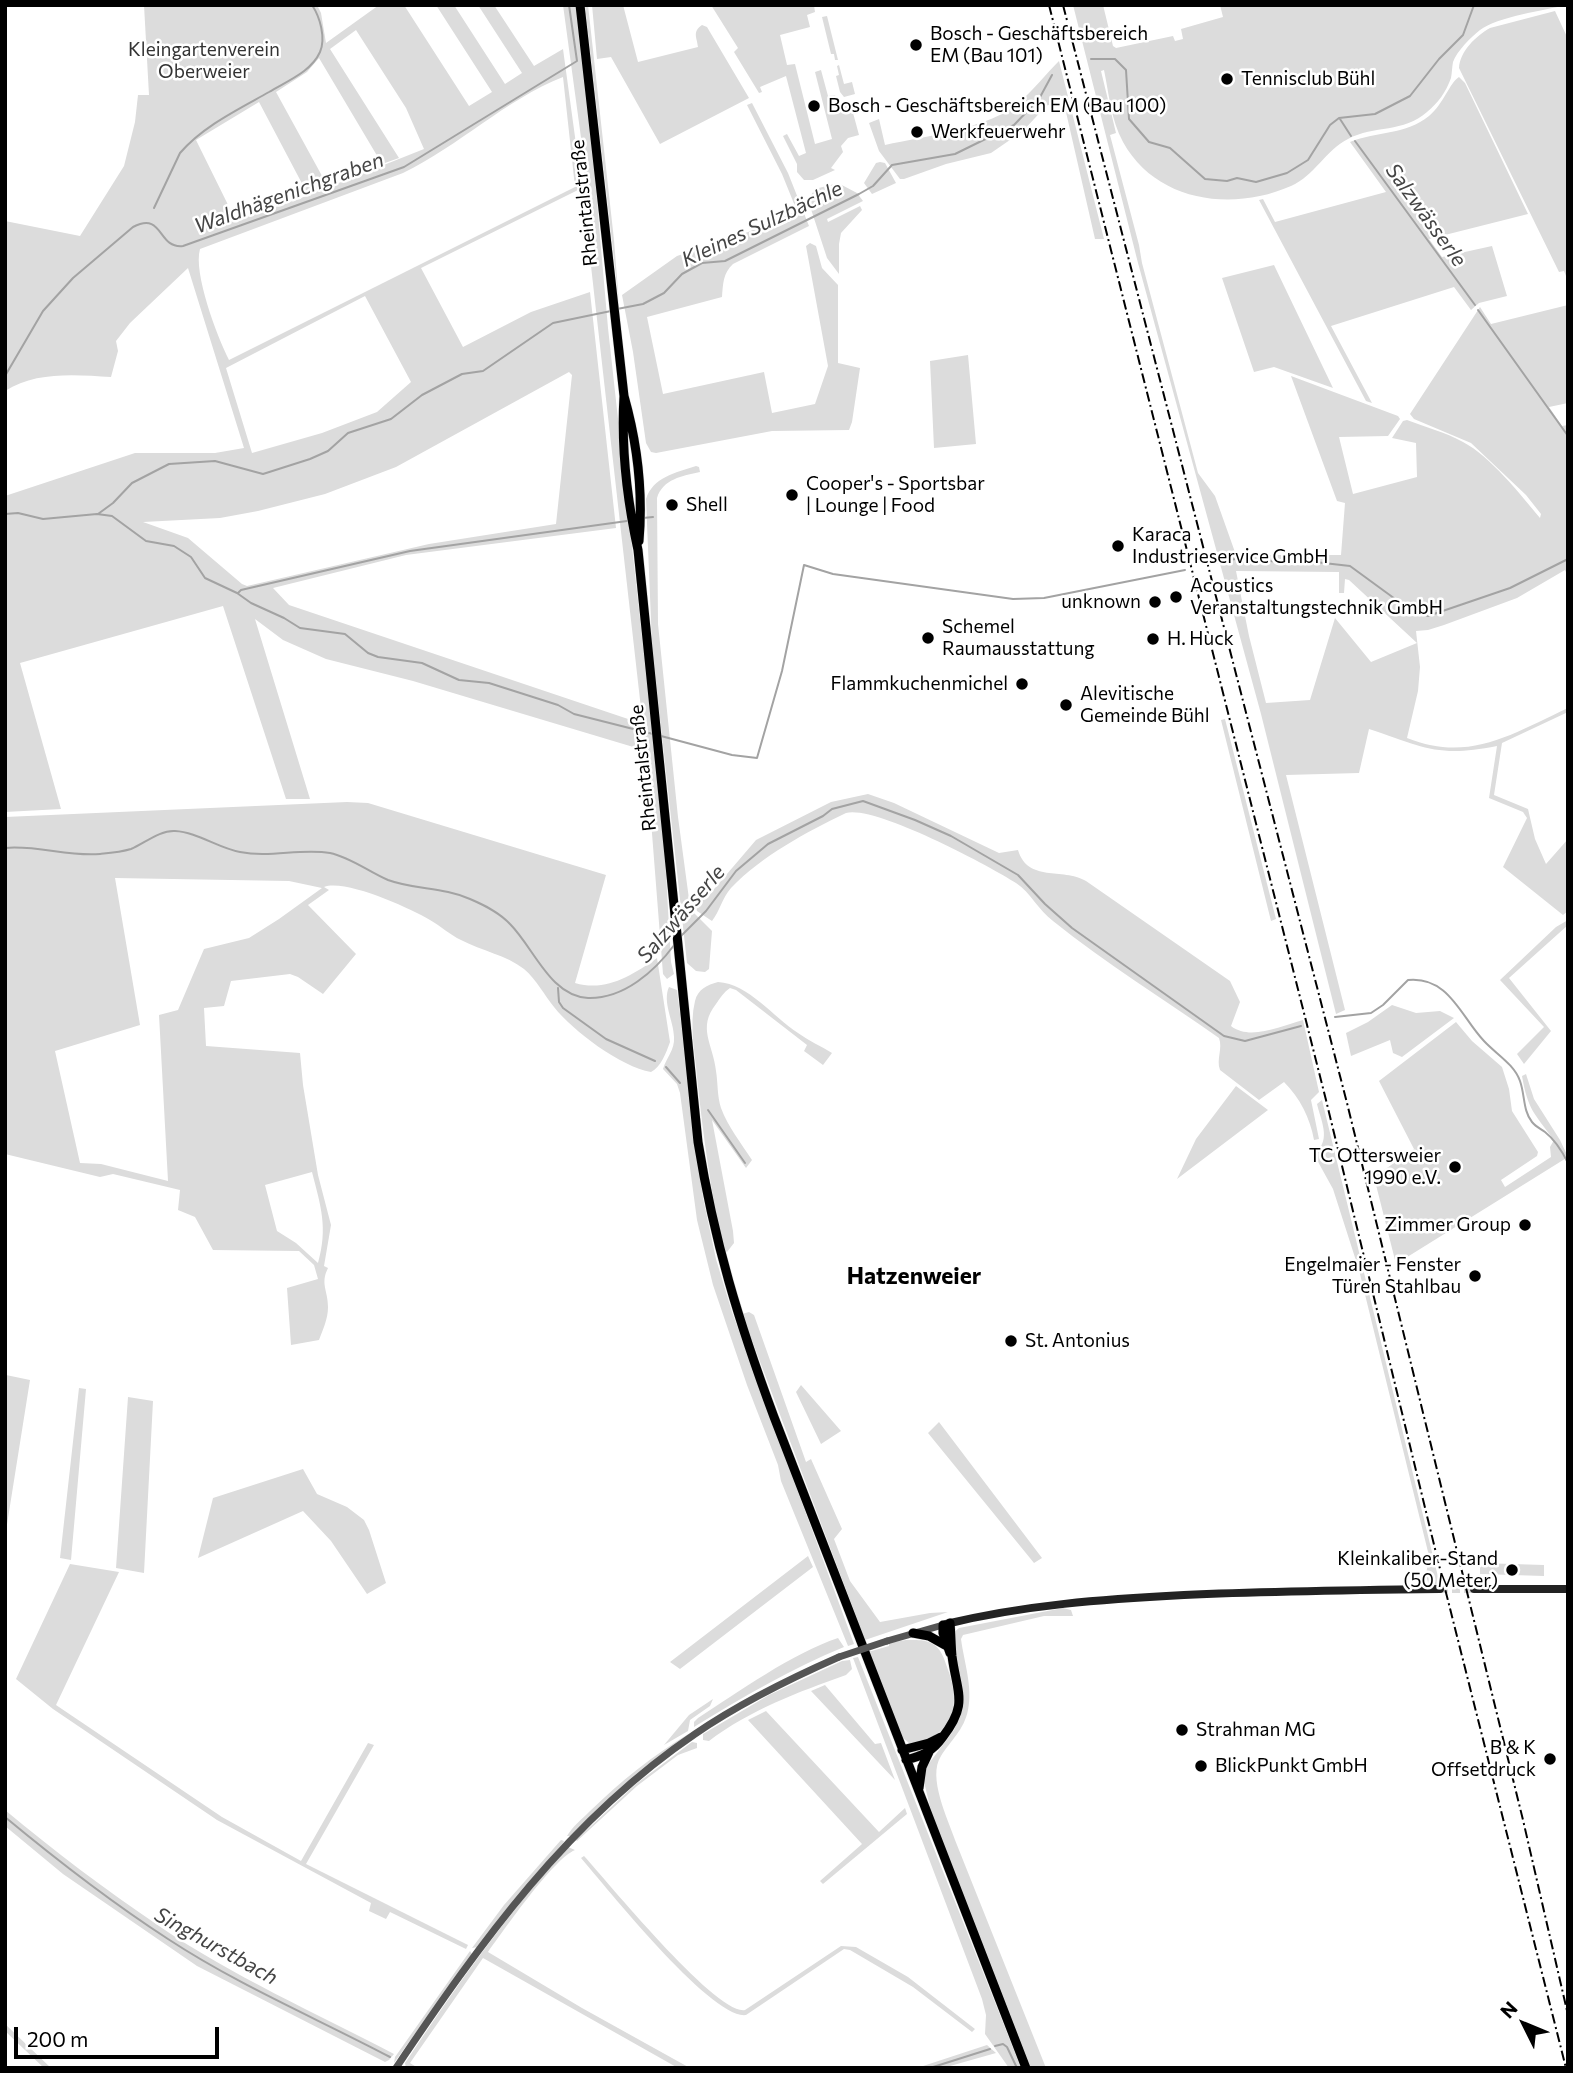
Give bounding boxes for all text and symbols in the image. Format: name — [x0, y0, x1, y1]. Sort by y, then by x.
place label: Bosch - Geschäftsbereich EM (Bau 101) — [930, 23, 1148, 67]
marker: Bosch - Geschäftsbereich EM (Bau 101) — [908, 37, 924, 53]
park label: Kleingartenverein Oberweier — [128, 39, 280, 83]
place label: Tennisclub Bühl — [1241, 68, 1375, 90]
marker: Tennisclub Bühl — [1219, 71, 1235, 87]
place label: Bosch - Geschäftsbereich EM (Bau 100) — [828, 95, 1166, 117]
marker: Bosch - Geschäftsbereich EM (Bau 100) — [806, 98, 822, 114]
place label: Werkfeuerwehr — [931, 121, 1066, 143]
marker: Werkfeuerwehr — [909, 124, 925, 140]
street label: Rheintalstraße — [566, 139, 602, 267]
water label: Waldhägenichgraben — [191, 147, 387, 239]
water label: Salzwässerle — [1380, 158, 1472, 272]
water label: Kleines Sulzbächle — [678, 176, 846, 272]
place label: Cooper's - Sportsbar | Lounge | Food — [806, 473, 985, 517]
marker: Cooper's - Sportsbar | Lounge | Food — [784, 487, 800, 503]
place label: Shell — [686, 494, 728, 516]
marker: Shell — [664, 497, 680, 513]
place label: Karaca Industrieservice GmbH — [1132, 524, 1329, 568]
marker: Karaca Industrieservice GmbH — [1110, 538, 1126, 554]
place label: Acoustics Veranstaltungstechnik GmbH — [1190, 575, 1443, 619]
marker: Acoustics Veranstaltungstechnik GmbH — [1168, 589, 1184, 605]
place label: unknown — [1061, 591, 1141, 613]
marker: unknown — [1147, 594, 1163, 610]
place label: Schemel Raumausstattung — [942, 616, 1095, 660]
place label: H. Huck — [1167, 628, 1234, 650]
marker: Schemel Raumausstattung — [920, 630, 936, 646]
marker: H. Huck — [1145, 631, 1161, 647]
place label: Flammkuchenmichel — [830, 673, 1008, 695]
marker: Flammkuchenmichel — [1014, 676, 1030, 692]
place label: Alevitische Gemeinde Bühl — [1080, 683, 1210, 727]
marker: Alevitische Gemeinde Bühl — [1058, 697, 1074, 713]
street label: Rheintalstraße — [625, 704, 661, 832]
water label: Salzwässerle — [632, 860, 730, 968]
place label: TC Ottersweier 1990 e.V. — [1309, 1145, 1441, 1189]
marker: TC Ottersweier 1990 e.V. — [1447, 1159, 1463, 1175]
place label: Zimmer Group — [1385, 1214, 1511, 1236]
marker: Zimmer Group — [1517, 1217, 1533, 1233]
place label: Engelmaier - Fenster Türen Stahlbau — [1284, 1254, 1461, 1298]
district label: Hatzenweier — [847, 1262, 981, 1290]
marker: Engelmaier - Fenster Türen Stahlbau — [1467, 1268, 1483, 1284]
place label: St. Antonius — [1025, 1330, 1130, 1352]
marker: St. Antonius — [1003, 1333, 1019, 1349]
place label: Kleinkaliber-Stand (50 Meter) — [1337, 1548, 1498, 1592]
marker: Kleinkaliber-Stand (50 Meter) — [1504, 1562, 1520, 1578]
place label: Strahman MG — [1196, 1719, 1316, 1741]
marker: Strahman MG — [1174, 1722, 1190, 1738]
place label: B & K Offsetdruck — [1431, 1737, 1536, 1781]
marker: B & K Offsetdruck — [1542, 1751, 1558, 1767]
place label: BlickPunkt GmbH — [1215, 1755, 1368, 1777]
marker: BlickPunkt GmbH — [1193, 1758, 1209, 1774]
water label: Singhurstbach — [150, 1902, 282, 1990]
north arrow — [1489, 1989, 1559, 2059]
text: N — [1495, 1996, 1522, 2022]
scale bar — [18, 2014, 222, 2058]
text: 200 m — [27, 2026, 88, 2051]

